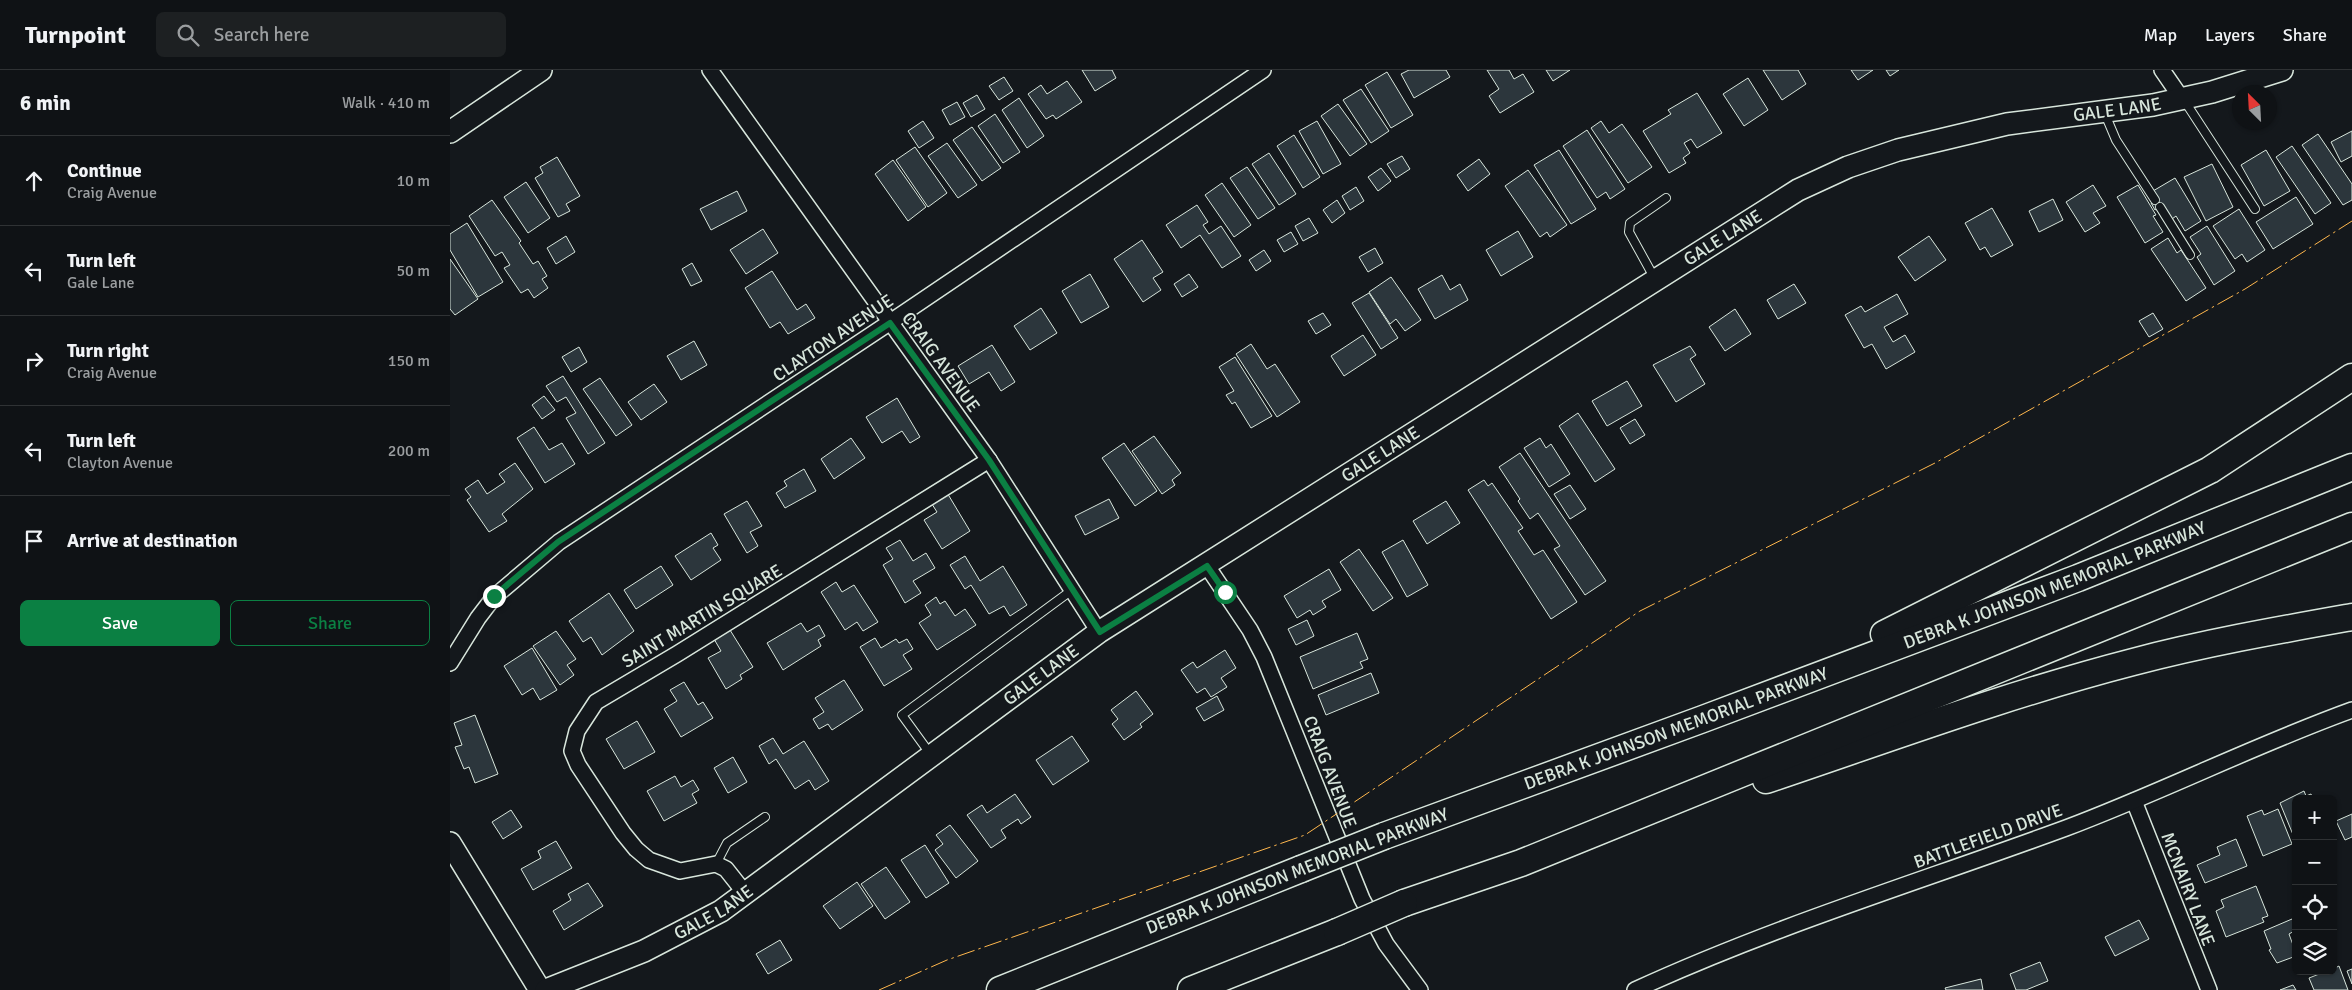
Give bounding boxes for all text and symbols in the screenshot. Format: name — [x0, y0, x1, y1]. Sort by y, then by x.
search box — [156, 12, 506, 57]
text: Turnpoint — [25, 20, 126, 50]
icon: search — [174, 21, 202, 49]
text: Search here — [214, 23, 309, 47]
text: Map — [2144, 24, 2177, 46]
text: Layers — [2205, 24, 2255, 46]
text: Share — [2283, 24, 2327, 46]
north arrow — [2232, 85, 2277, 130]
text: 6 min — [20, 90, 71, 116]
text: Walk · 410 m — [342, 93, 430, 113]
street label: GALE LANE — [2072, 93, 2163, 126]
text: Continue — [67, 159, 142, 183]
icon: ahead — [20, 167, 48, 195]
text: 10 m — [396, 171, 430, 191]
text: Craig Avenue — [67, 183, 157, 203]
street label: GALE LANE — [1679, 205, 1766, 271]
text: Turn left — [67, 249, 136, 273]
icon: left — [20, 257, 48, 285]
text: 50 m — [396, 261, 430, 281]
text: Gale Lane — [67, 273, 135, 293]
street label: CLAYTON AVENUE — [769, 290, 897, 386]
street label: CRAIG AVENUE — [897, 308, 985, 416]
text: Turn right — [67, 339, 149, 363]
icon: right — [20, 347, 48, 375]
text: 150 m — [388, 351, 430, 371]
text: Craig Avenue — [67, 363, 157, 383]
street label: GALE LANE — [1337, 421, 1424, 487]
text: Turn left — [67, 429, 136, 453]
icon: left — [20, 437, 48, 465]
text: 200 m — [388, 441, 430, 461]
text: Clayton Avenue — [67, 453, 173, 473]
street label: DEBRA K JOHNSON MEMORIAL PARKWAY — [1900, 516, 2209, 654]
icon: arrive — [20, 527, 48, 555]
text: Arrive at destination — [67, 529, 238, 553]
street label: SAINT MARTIN SQUARE — [618, 559, 786, 673]
route start — [1214, 581, 1237, 604]
route end — [483, 585, 506, 608]
button: Save — [20, 600, 220, 646]
button: Share — [230, 600, 430, 646]
street label: GALE LANE — [999, 640, 1083, 710]
street label: DEBRA K JOHNSON MEMORIAL PARKWAY — [1521, 662, 1831, 795]
street label: CRAIG AVENUE — [1298, 713, 1362, 831]
map controls — [2292, 795, 2337, 975]
button: + — [2292, 795, 2337, 840]
street label: BATTLEFIELD DRIVE — [1911, 799, 2065, 873]
street label: DEBRA K JOHNSON MEMORIAL PARKWAY — [1143, 803, 1451, 939]
street label: MCNAIRY LANE — [2156, 829, 2220, 949]
button: − — [2292, 840, 2337, 885]
street label: GALE LANE — [670, 880, 757, 945]
button: locate — [2292, 885, 2337, 930]
button: layers — [2292, 930, 2337, 975]

